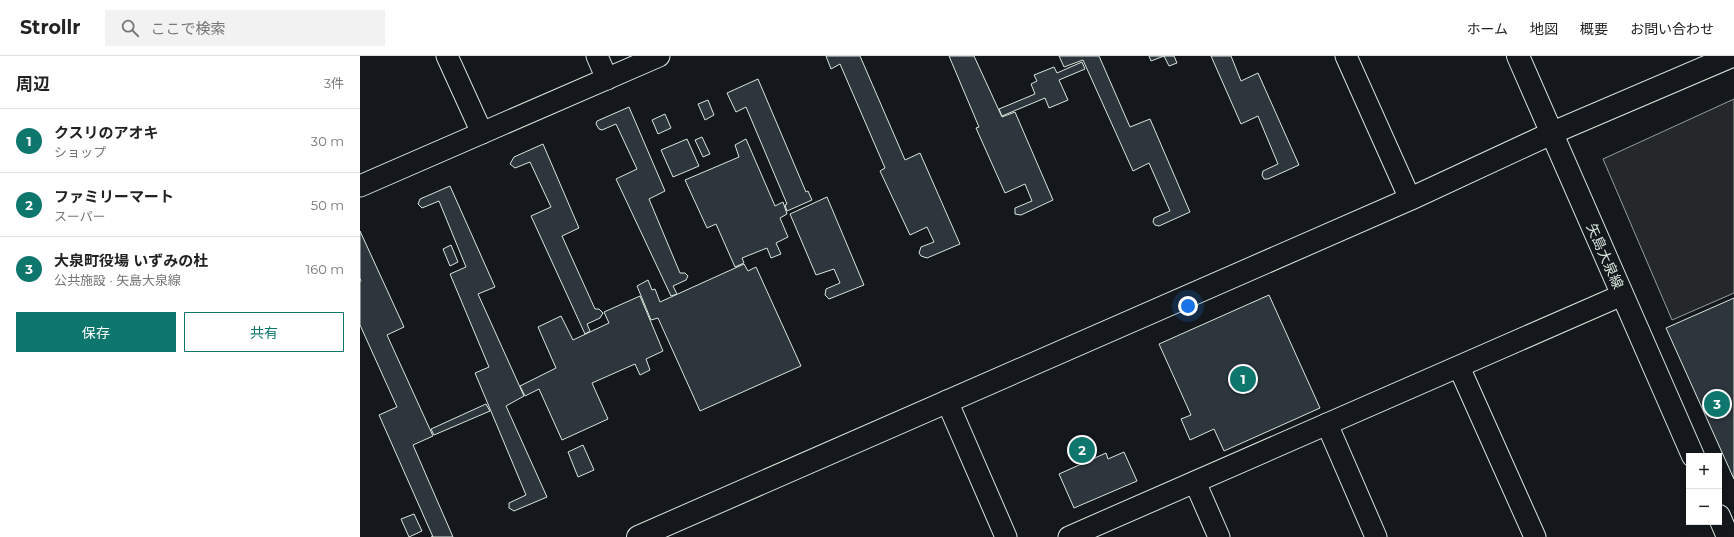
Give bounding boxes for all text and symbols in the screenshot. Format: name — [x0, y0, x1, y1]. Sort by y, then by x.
search box — [105, 10, 385, 46]
text: Strollr — [20, 16, 81, 39]
icon: search — [119, 17, 141, 39]
text: ここで検索 — [151, 19, 226, 38]
text: ホーム — [1466, 20, 1508, 38]
text: 地図 — [1530, 20, 1558, 38]
text: 概要 — [1580, 20, 1608, 38]
text: お問い合わせ — [1630, 20, 1714, 38]
text: 周辺 — [16, 74, 50, 94]
text: 3件 — [324, 75, 344, 91]
text: クスリのアオキ — [54, 123, 159, 142]
text: 1 — [26, 133, 32, 149]
text: 30 m — [311, 133, 344, 149]
text: ショップ — [54, 144, 106, 160]
text: ファミリーマート — [54, 187, 174, 206]
text: 2 — [25, 197, 33, 213]
text: 50 m — [311, 197, 344, 213]
text: スーパー — [54, 208, 106, 224]
street label: 矢島大泉線 — [1583, 220, 1627, 292]
text: 大泉町役場 いずみの杜 — [54, 251, 208, 270]
text: 3 — [25, 261, 33, 277]
text: 160 m — [306, 261, 344, 277]
text: 公共施設 · 矢島大泉線 — [54, 272, 181, 288]
your location — [1178, 296, 1198, 316]
button: 保存 — [16, 312, 176, 352]
button: 共有 — [184, 312, 344, 352]
pin: 1 — [1230, 364, 1256, 394]
pin: 3 — [1704, 389, 1730, 419]
pin: 2 — [1069, 435, 1095, 465]
map controls — [1686, 453, 1722, 525]
button: + — [1686, 453, 1722, 489]
button: − — [1686, 489, 1722, 525]

